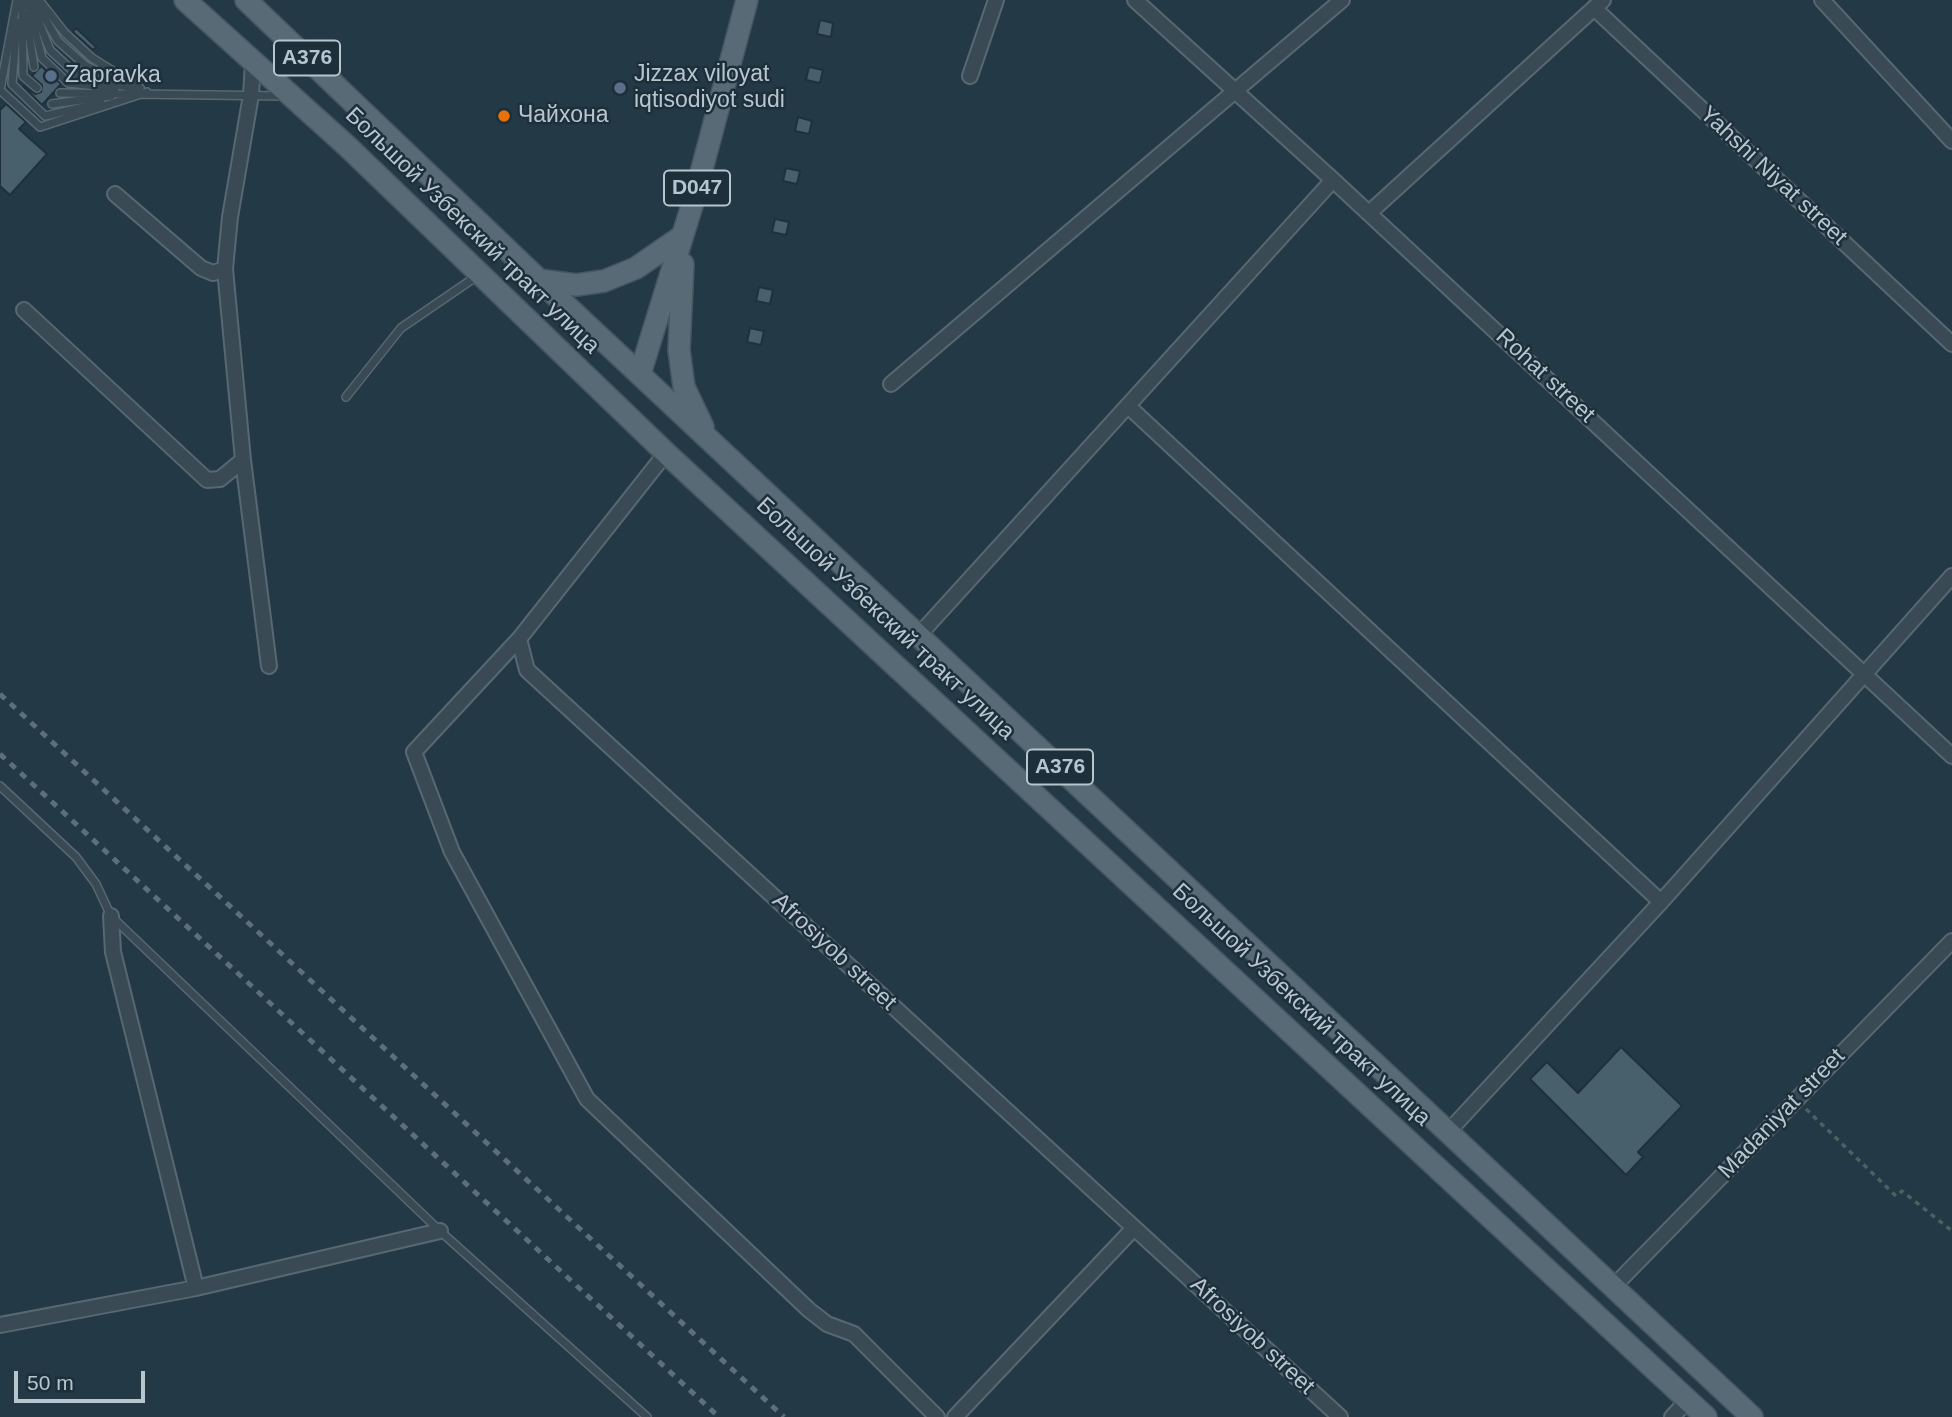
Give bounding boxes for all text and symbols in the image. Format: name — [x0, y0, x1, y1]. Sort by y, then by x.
road number: A376 — [274, 41, 340, 76]
place label: Jizzax viloyat iqtisodiyot sudi — [634, 61, 785, 115]
place label: Zapravka — [65, 62, 161, 90]
marker: Zapravka — [43, 68, 59, 84]
marker: Jizzax viloyat iqtisodiyot sudi — [612, 80, 628, 96]
street label: Yahshi Niyat street — [1694, 101, 1852, 251]
street label: Большой Узбекский тракт улица — [339, 102, 605, 360]
place label: Чайхона — [518, 102, 608, 130]
marker: Чайхона — [496, 108, 512, 124]
road number: D047 — [664, 170, 730, 206]
street label: Rohat street — [1490, 323, 1600, 429]
street label: Большой Узбекский тракт улица — [750, 492, 1020, 746]
road number: A376 — [1027, 750, 1093, 784]
street label: Большой Узбекский тракт улица — [1166, 878, 1436, 1132]
street label: Afrosiyob street — [766, 887, 902, 1017]
street label: Madaniyat street — [1713, 1043, 1851, 1185]
street label: Afrosiyob street — [1184, 1271, 1320, 1401]
scale bar — [18, 1358, 149, 1402]
text: 50 m — [27, 1371, 74, 1394]

